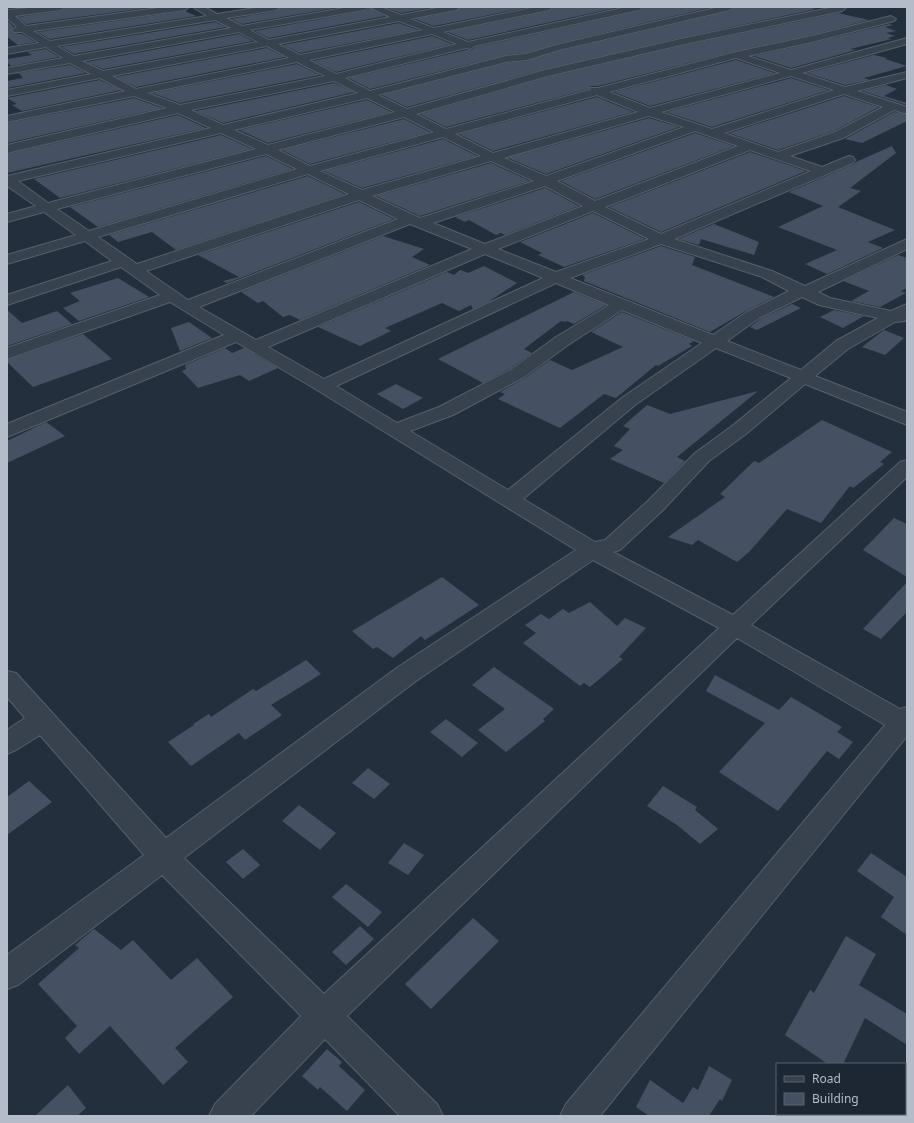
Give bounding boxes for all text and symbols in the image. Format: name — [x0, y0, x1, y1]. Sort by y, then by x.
legend — [776, 1063, 906, 1115]
text: Road — [812, 1070, 841, 1087]
text: Building — [812, 1090, 859, 1107]

